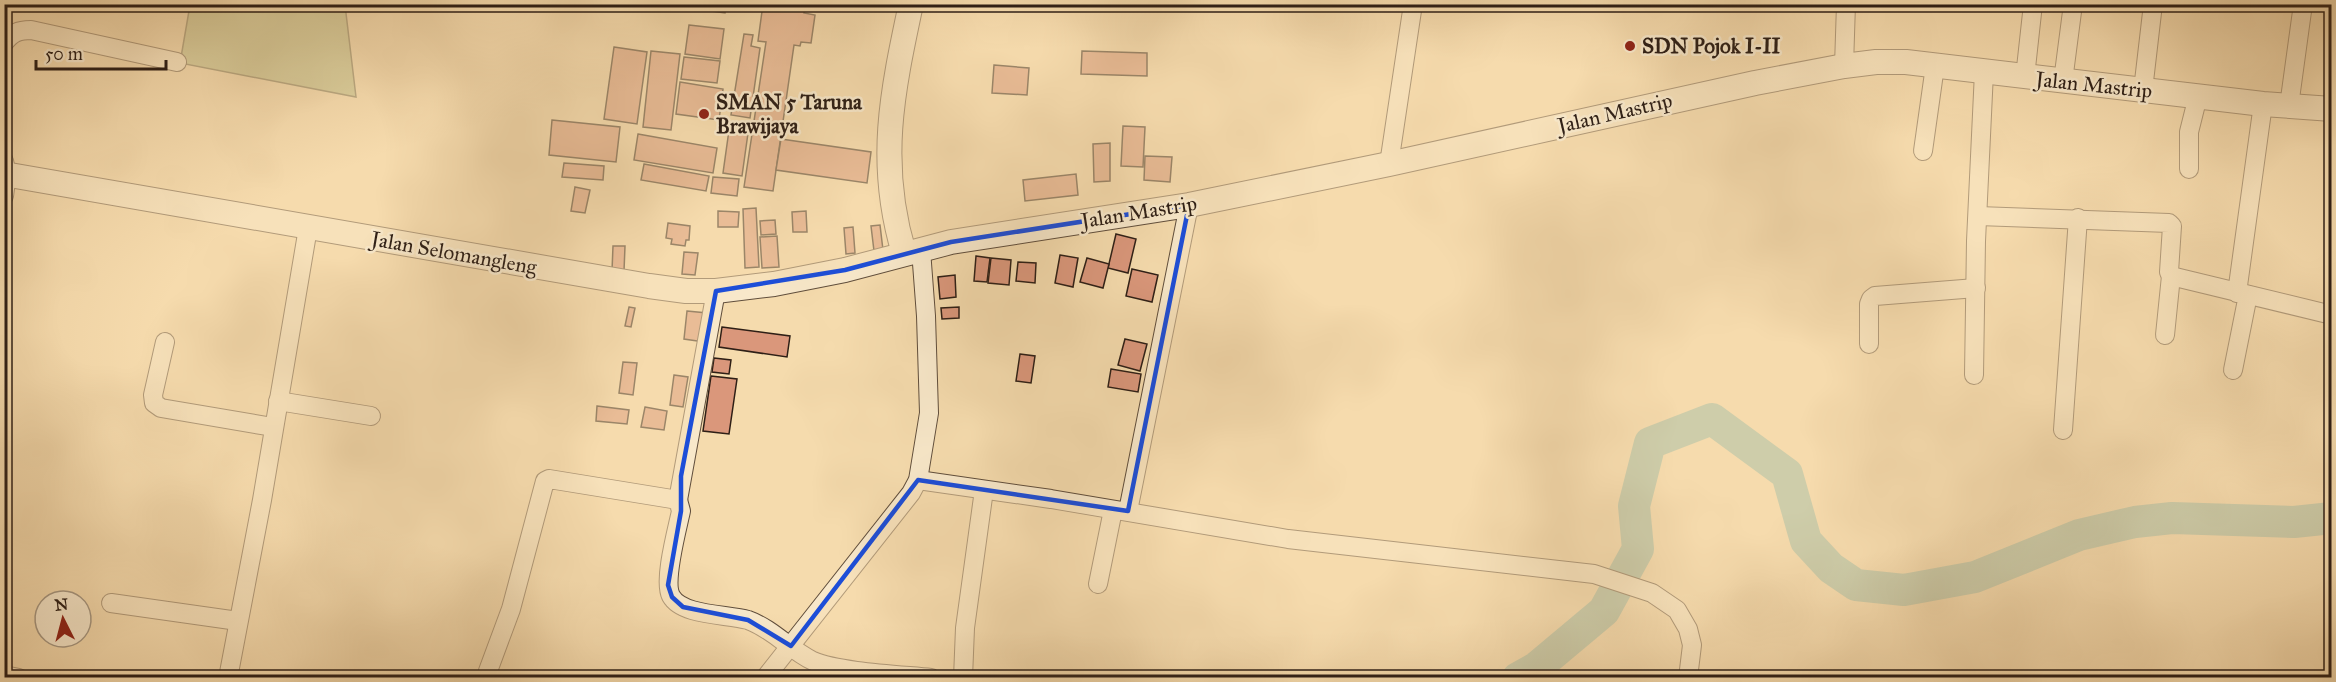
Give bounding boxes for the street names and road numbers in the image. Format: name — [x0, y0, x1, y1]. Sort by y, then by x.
street label: Jalan Mastrip — [2032, 66, 2154, 104]
street label: Jalan Mastrip — [1553, 87, 1675, 139]
street label: Jalan Mastrip — [1077, 190, 1199, 234]
street label: Jalan Selomangleng — [367, 225, 539, 280]

